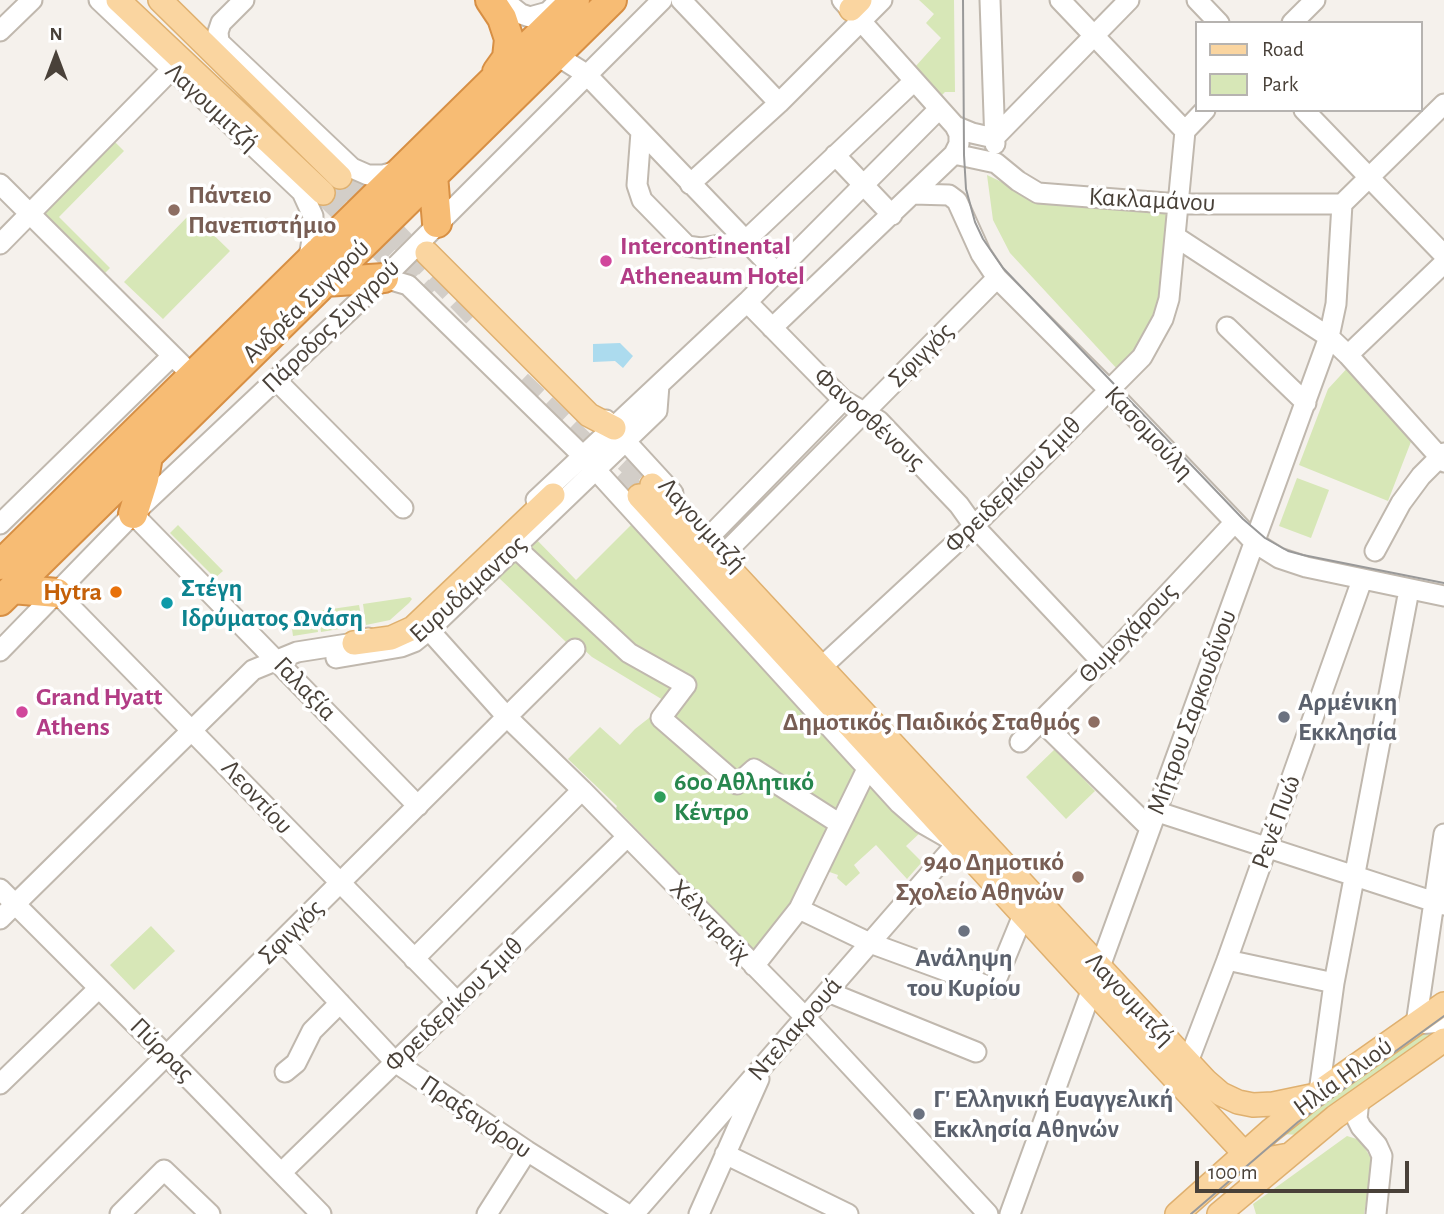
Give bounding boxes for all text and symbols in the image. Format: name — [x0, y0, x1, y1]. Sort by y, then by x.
north arrow — [21, 21, 91, 91]
legend — [1196, 21, 1423, 112]
text: N — [49, 25, 63, 44]
text: Road — [1262, 39, 1304, 60]
street label: Λαγουμιτζή — [159, 56, 265, 158]
text: Park — [1262, 74, 1298, 95]
place label: Πάντειο Πανεπιστήμιο — [188, 179, 336, 241]
street label: Κακλαμάνου — [1088, 181, 1216, 219]
marker: Πάντειο Πανεπιστήμιο — [166, 202, 182, 218]
place label: Intercontinental Atheneaum Hotel — [620, 230, 805, 292]
street label: Ανδρέα Συγγρού — [236, 232, 376, 370]
street label: Πάροδος Συγγρού — [256, 252, 406, 400]
marker: Intercontinental Atheneaum Hotel — [598, 253, 614, 269]
street label: Σφιγγός — [882, 316, 960, 394]
street label: Φανοσθένους — [807, 361, 931, 477]
street label: Κασομούλη — [1098, 379, 1200, 487]
street label: Φρειδερίκου Σμιθ — [938, 410, 1088, 560]
street label: Λαγουμιτζή — [651, 471, 753, 579]
street label: Ευρυδάμαντος — [403, 528, 533, 650]
place label: Στέγη Iδρύματος Ωνάση — [181, 572, 363, 634]
place label: Hytra — [43, 576, 102, 608]
street label: Θυμοχάρους — [1072, 576, 1184, 690]
marker: Hytra — [108, 584, 124, 600]
marker: Στέγη Iδρύματος Ωνάση — [159, 595, 175, 611]
street label: Μήτρου Σαρκουδίνου — [1140, 605, 1244, 819]
street label: Γαλαξία — [267, 650, 343, 728]
place label: Grand Hyatt Athens — [36, 681, 162, 742]
place label: Αρμένικη Εκκλησία — [1298, 686, 1397, 748]
marker: Grand Hyatt Athens — [14, 704, 30, 720]
place label: Δημοτικός Παιδικός Σταθμός — [783, 706, 1080, 738]
marker: Αρμένικη Εκκλησία — [1276, 709, 1292, 725]
marker: Δημοτικός Παιδικός Σταθμός — [1086, 714, 1102, 730]
street label: Λεοντίου — [214, 753, 300, 841]
place label: 60ο Αθλητικό Κέντρο — [674, 766, 814, 828]
street label: Ρενέ Πυώ — [1245, 771, 1307, 873]
marker: 60ο Αθλητικό Κέντρο — [652, 789, 668, 805]
place label: 94ο Δημοτικό Σχολείο Αθηνών — [896, 846, 1064, 908]
marker: 94ο Δημοτικό Σχολείο Αθηνών — [1070, 869, 1086, 885]
street label: Χέλντραϊχ — [663, 873, 757, 969]
street label: Σφιγγός — [252, 893, 330, 971]
marker: Ανάληψη του Κυρίου — [956, 923, 972, 939]
street label: Φρειδερίκου Σμιθ — [378, 931, 530, 1079]
place label: Ανάληψη του Κυρίου — [907, 942, 1021, 1004]
street label: Λαγουμιτζή — [1079, 946, 1181, 1052]
street label: Ντελακρουά — [741, 971, 849, 1087]
street label: Πύρρας — [123, 1011, 201, 1089]
street label: Ηλία Ηλιού — [1287, 1031, 1399, 1123]
street label: Πραξαγόρου — [414, 1068, 538, 1166]
place label: Γ' Ελληνική Ευαγγελική Εκκλησία Αθηνών — [933, 1083, 1173, 1144]
marker: Γ' Ελληνική Ευαγγελική Εκκλησία Αθηνών — [911, 1106, 927, 1122]
scale bar — [1199, 1148, 1412, 1192]
text: 100 m — [1208, 1162, 1258, 1183]

